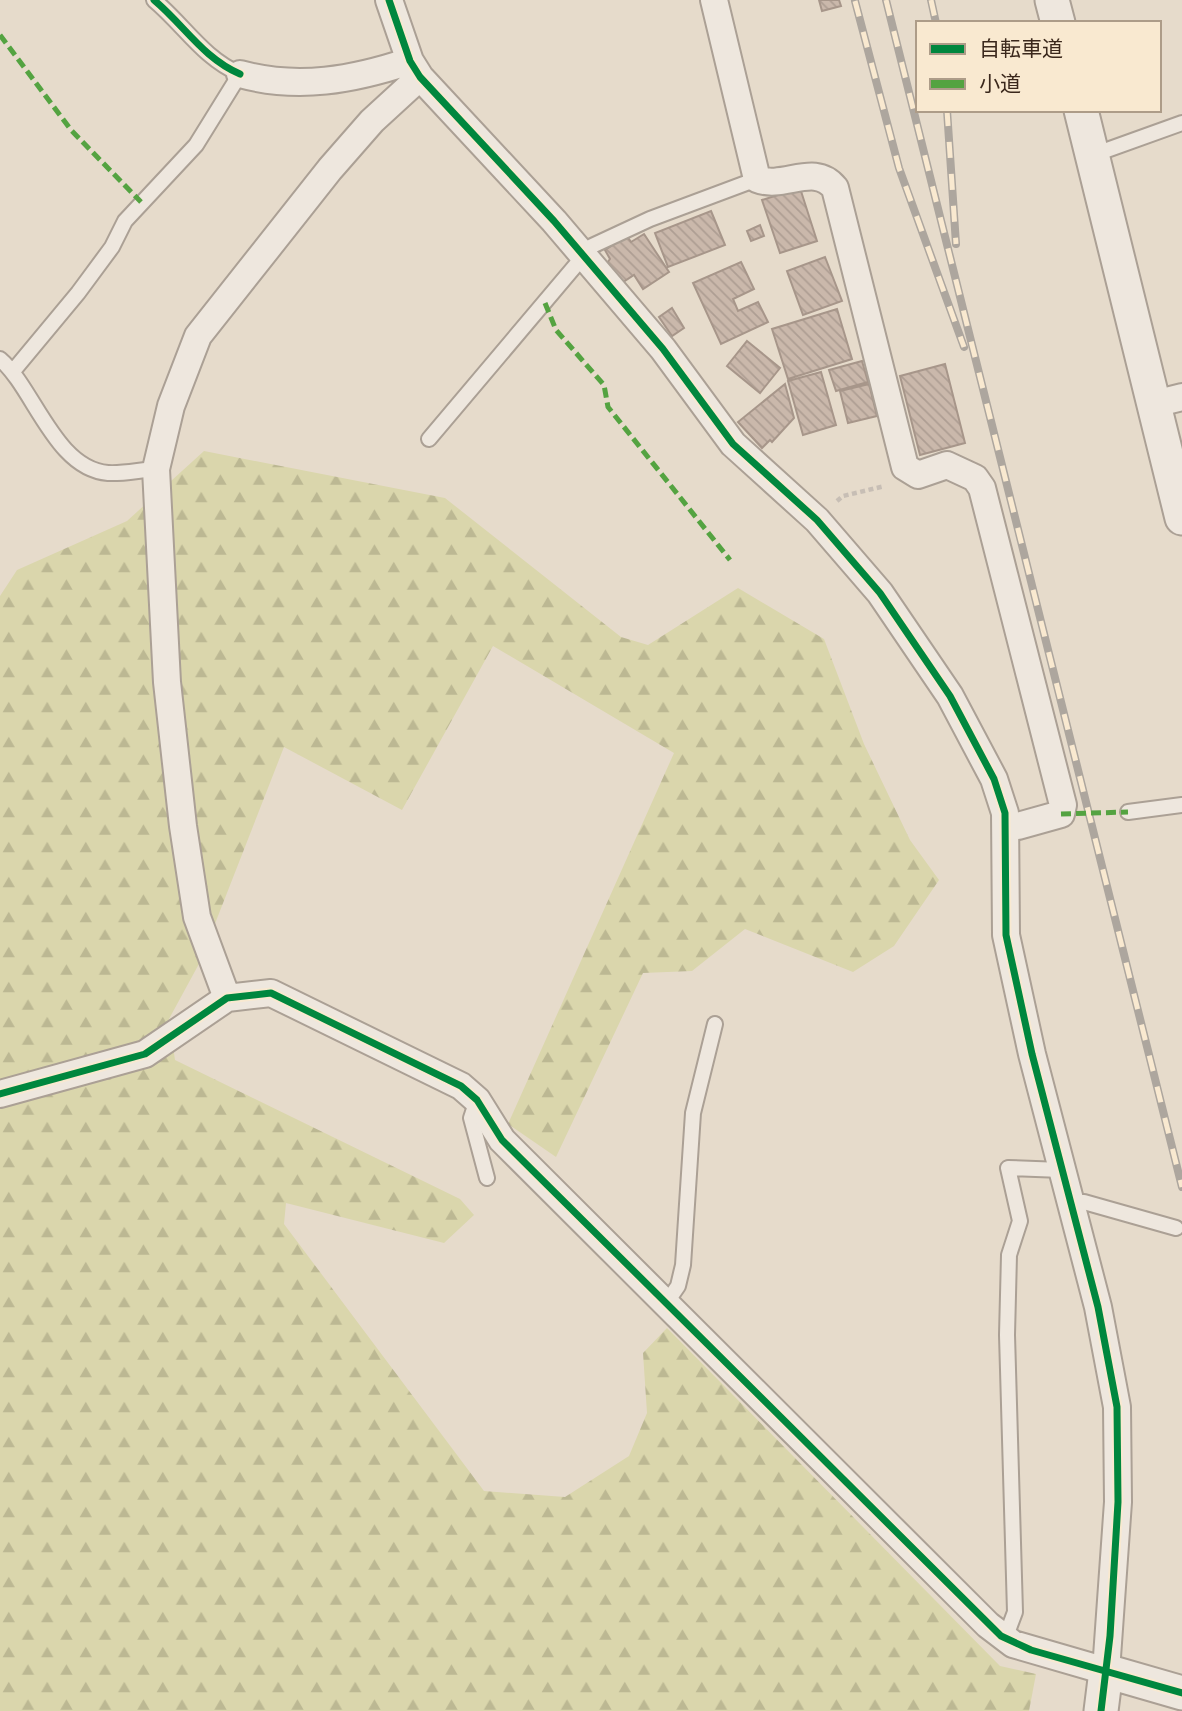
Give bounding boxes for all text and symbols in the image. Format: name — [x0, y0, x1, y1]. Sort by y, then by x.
legend — [916, 21, 1161, 112]
text: 自転車道 — [979, 31, 1063, 62]
text: 小道 — [979, 66, 1021, 97]

